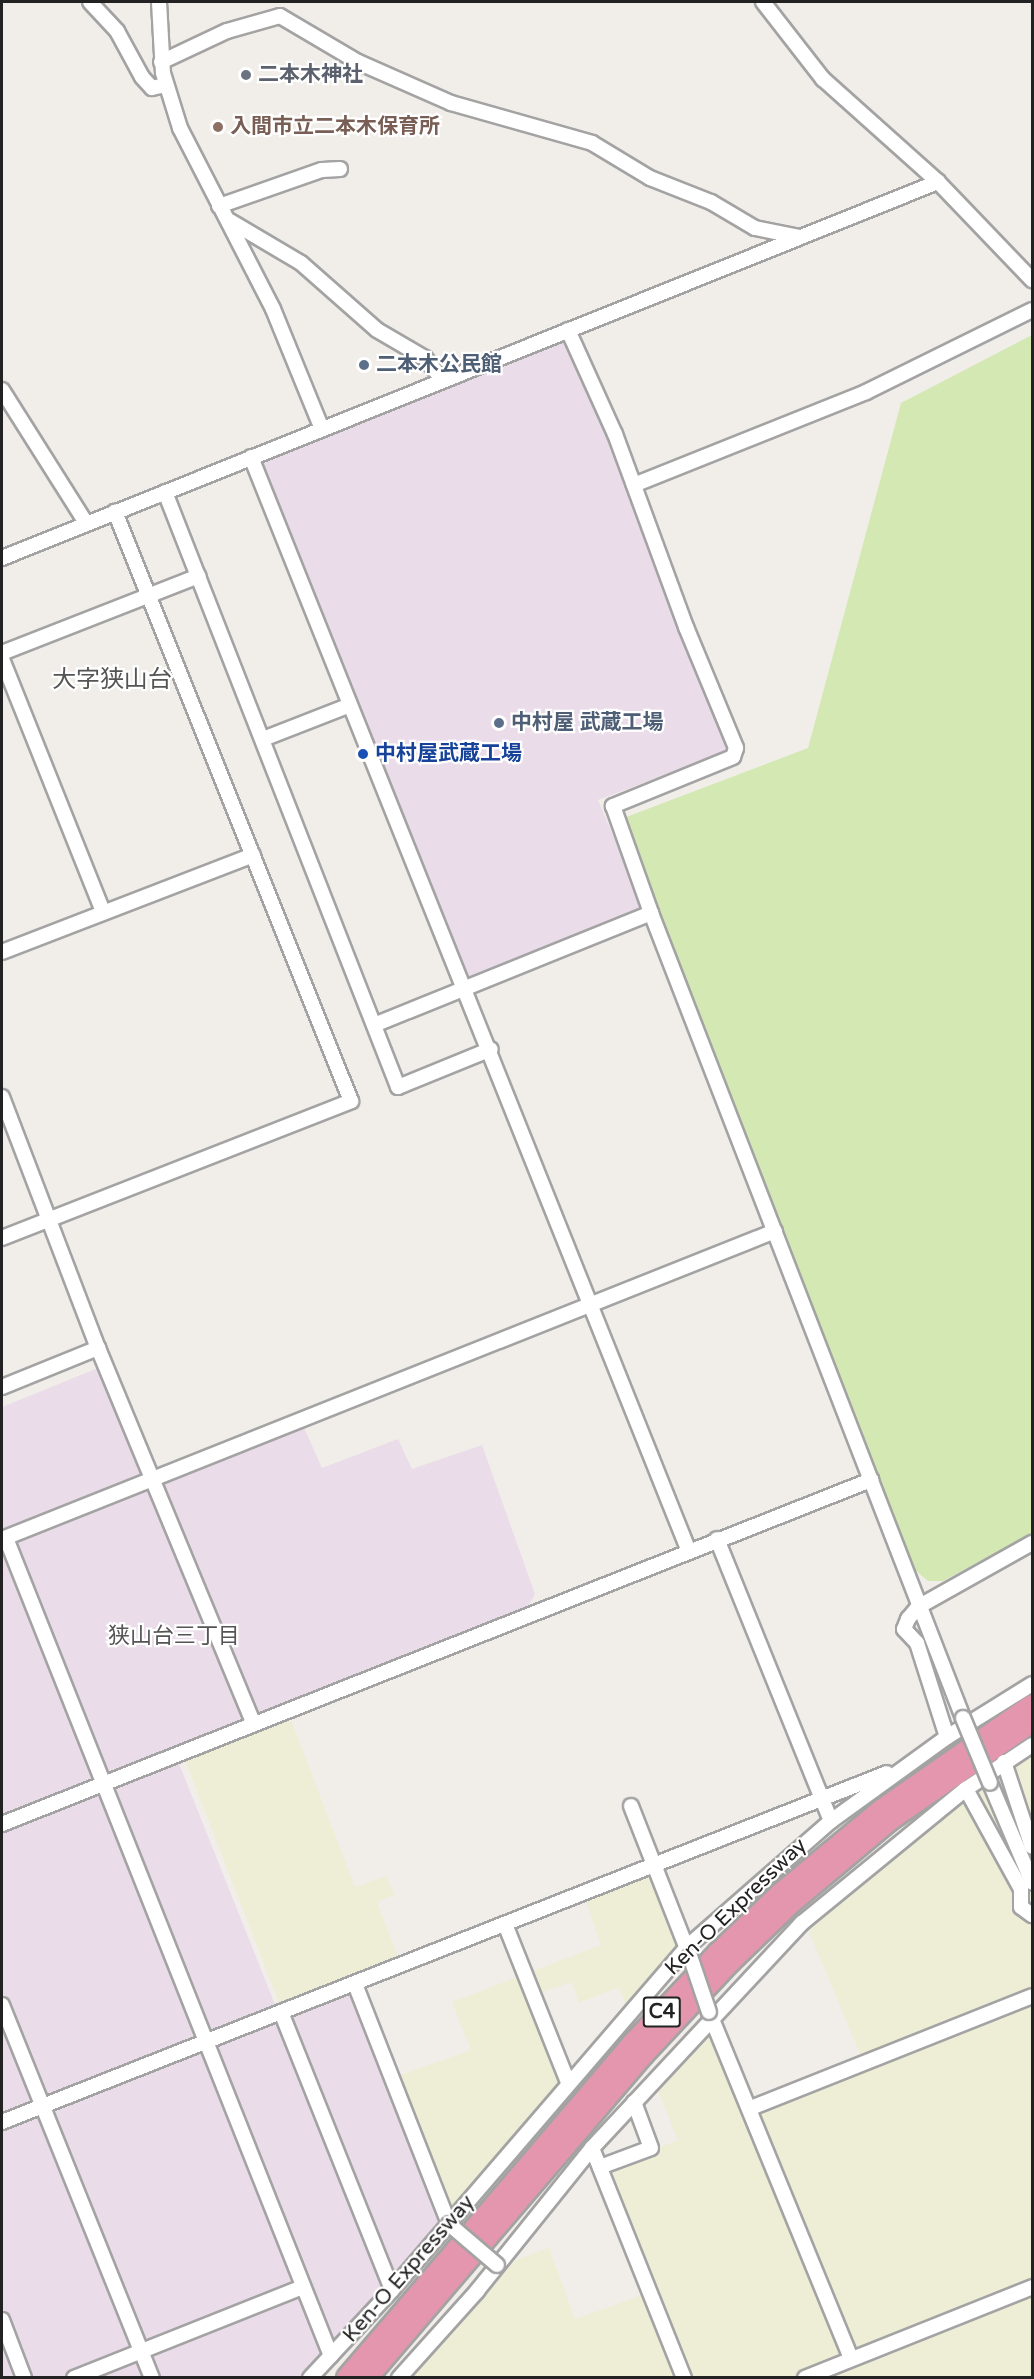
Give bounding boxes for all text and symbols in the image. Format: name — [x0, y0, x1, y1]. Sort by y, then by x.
place label: 二本木神社 — [258, 62, 363, 88]
marker: 二本木神社 — [239, 68, 253, 82]
place label: 入間市立二本木保育所 — [230, 114, 440, 140]
marker: 入間市立二本木保育所 — [211, 120, 225, 134]
place label: 二本木公民館 — [376, 352, 502, 378]
marker: 二本木公民館 — [357, 358, 371, 372]
district label: 大字狭山台 — [52, 666, 172, 694]
place label: 中村屋 武蔵工場 — [511, 710, 663, 736]
marker: 中村屋 武蔵工場 — [492, 716, 506, 730]
place label: 中村屋武蔵工場 — [375, 741, 522, 767]
marker: 中村屋武蔵工場 — [356, 747, 370, 761]
district label: 狭山台三丁目 — [108, 1624, 240, 1650]
street label: Ken-O Expressway — [660, 1833, 812, 1981]
road number: C4 — [642, 1995, 682, 2029]
street label: Ken-O Expressway — [338, 2190, 480, 2348]

